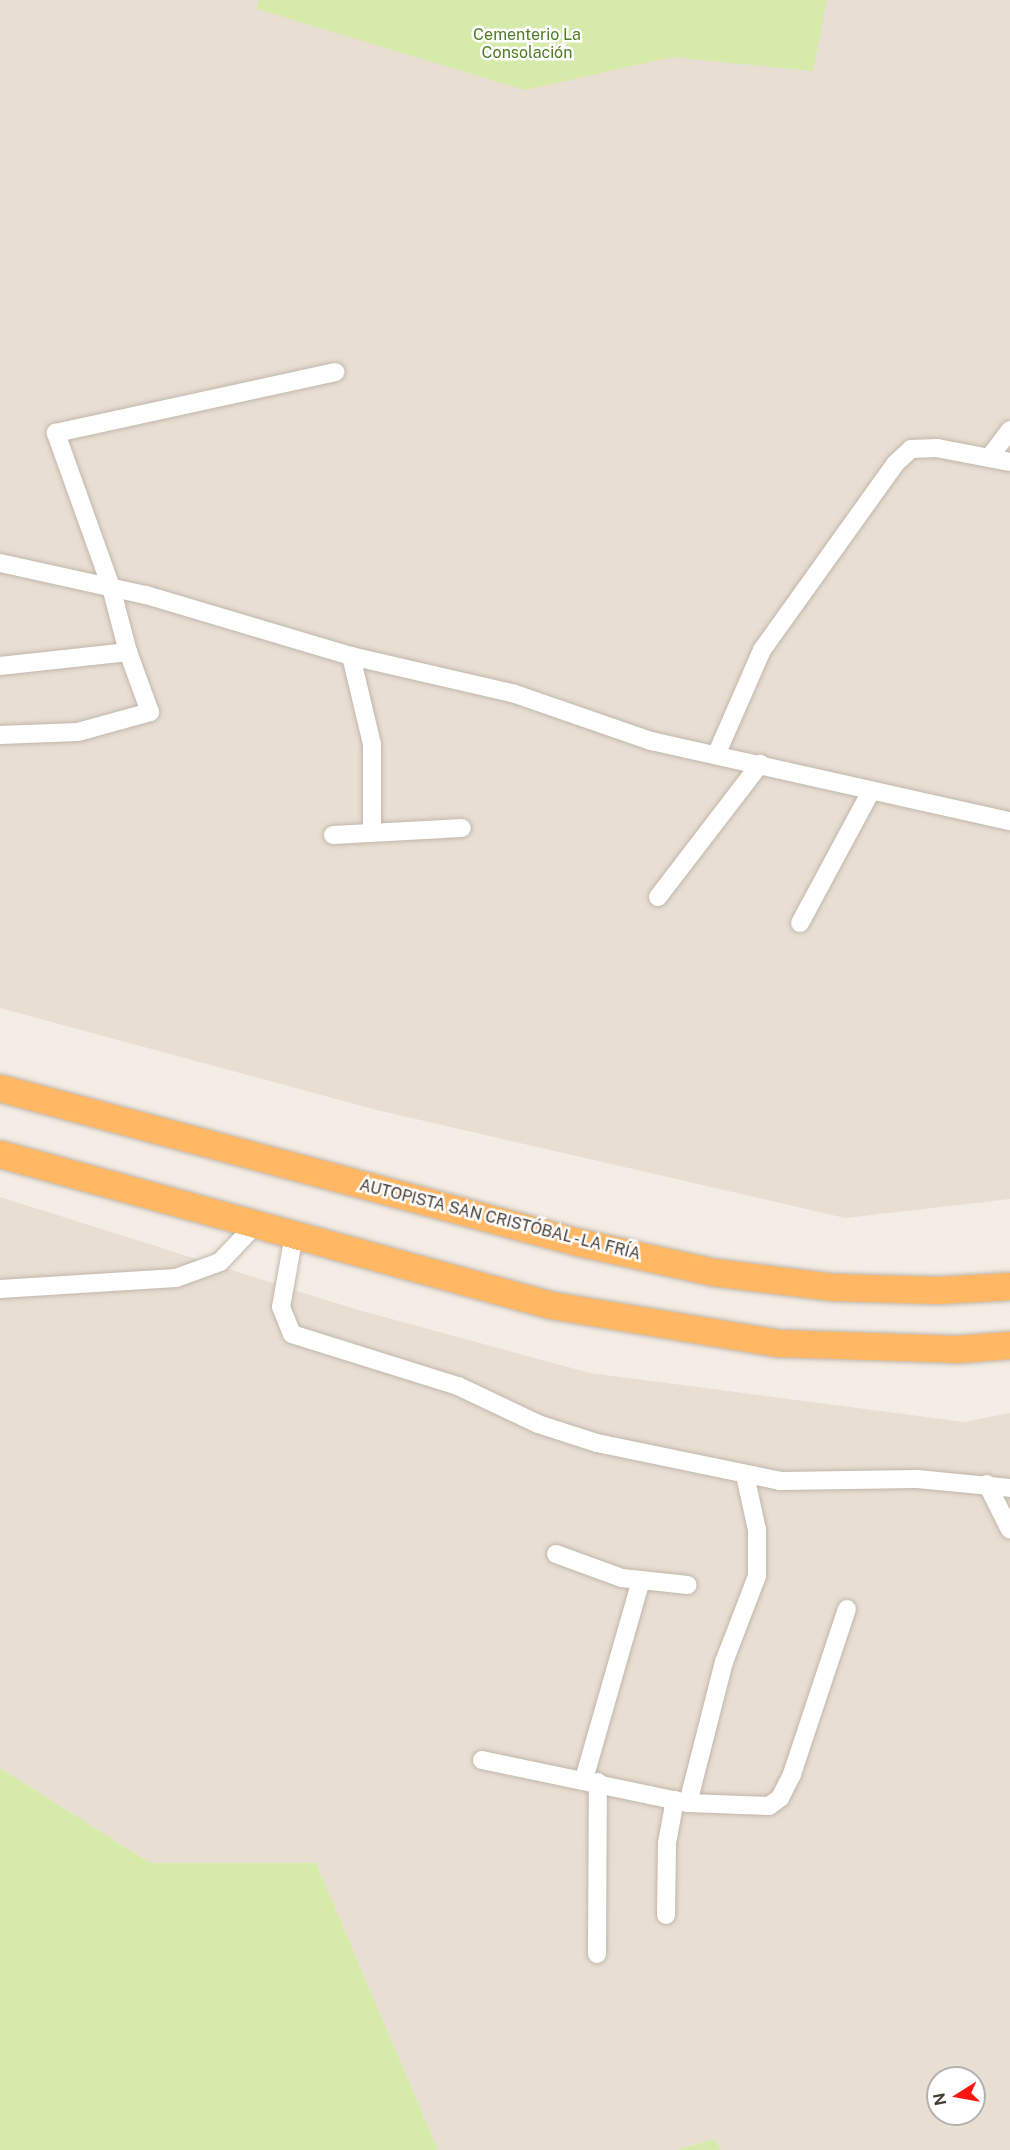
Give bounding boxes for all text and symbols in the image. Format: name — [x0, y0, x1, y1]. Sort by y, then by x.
park label: Cementerio La Consolación — [473, 25, 581, 63]
street label: AUTOPISTA SAN CRISTÓBAL - LA FRÍA — [355, 1175, 645, 1265]
north arrow — [926, 2066, 986, 2126]
text: N — [929, 2091, 950, 2107]

